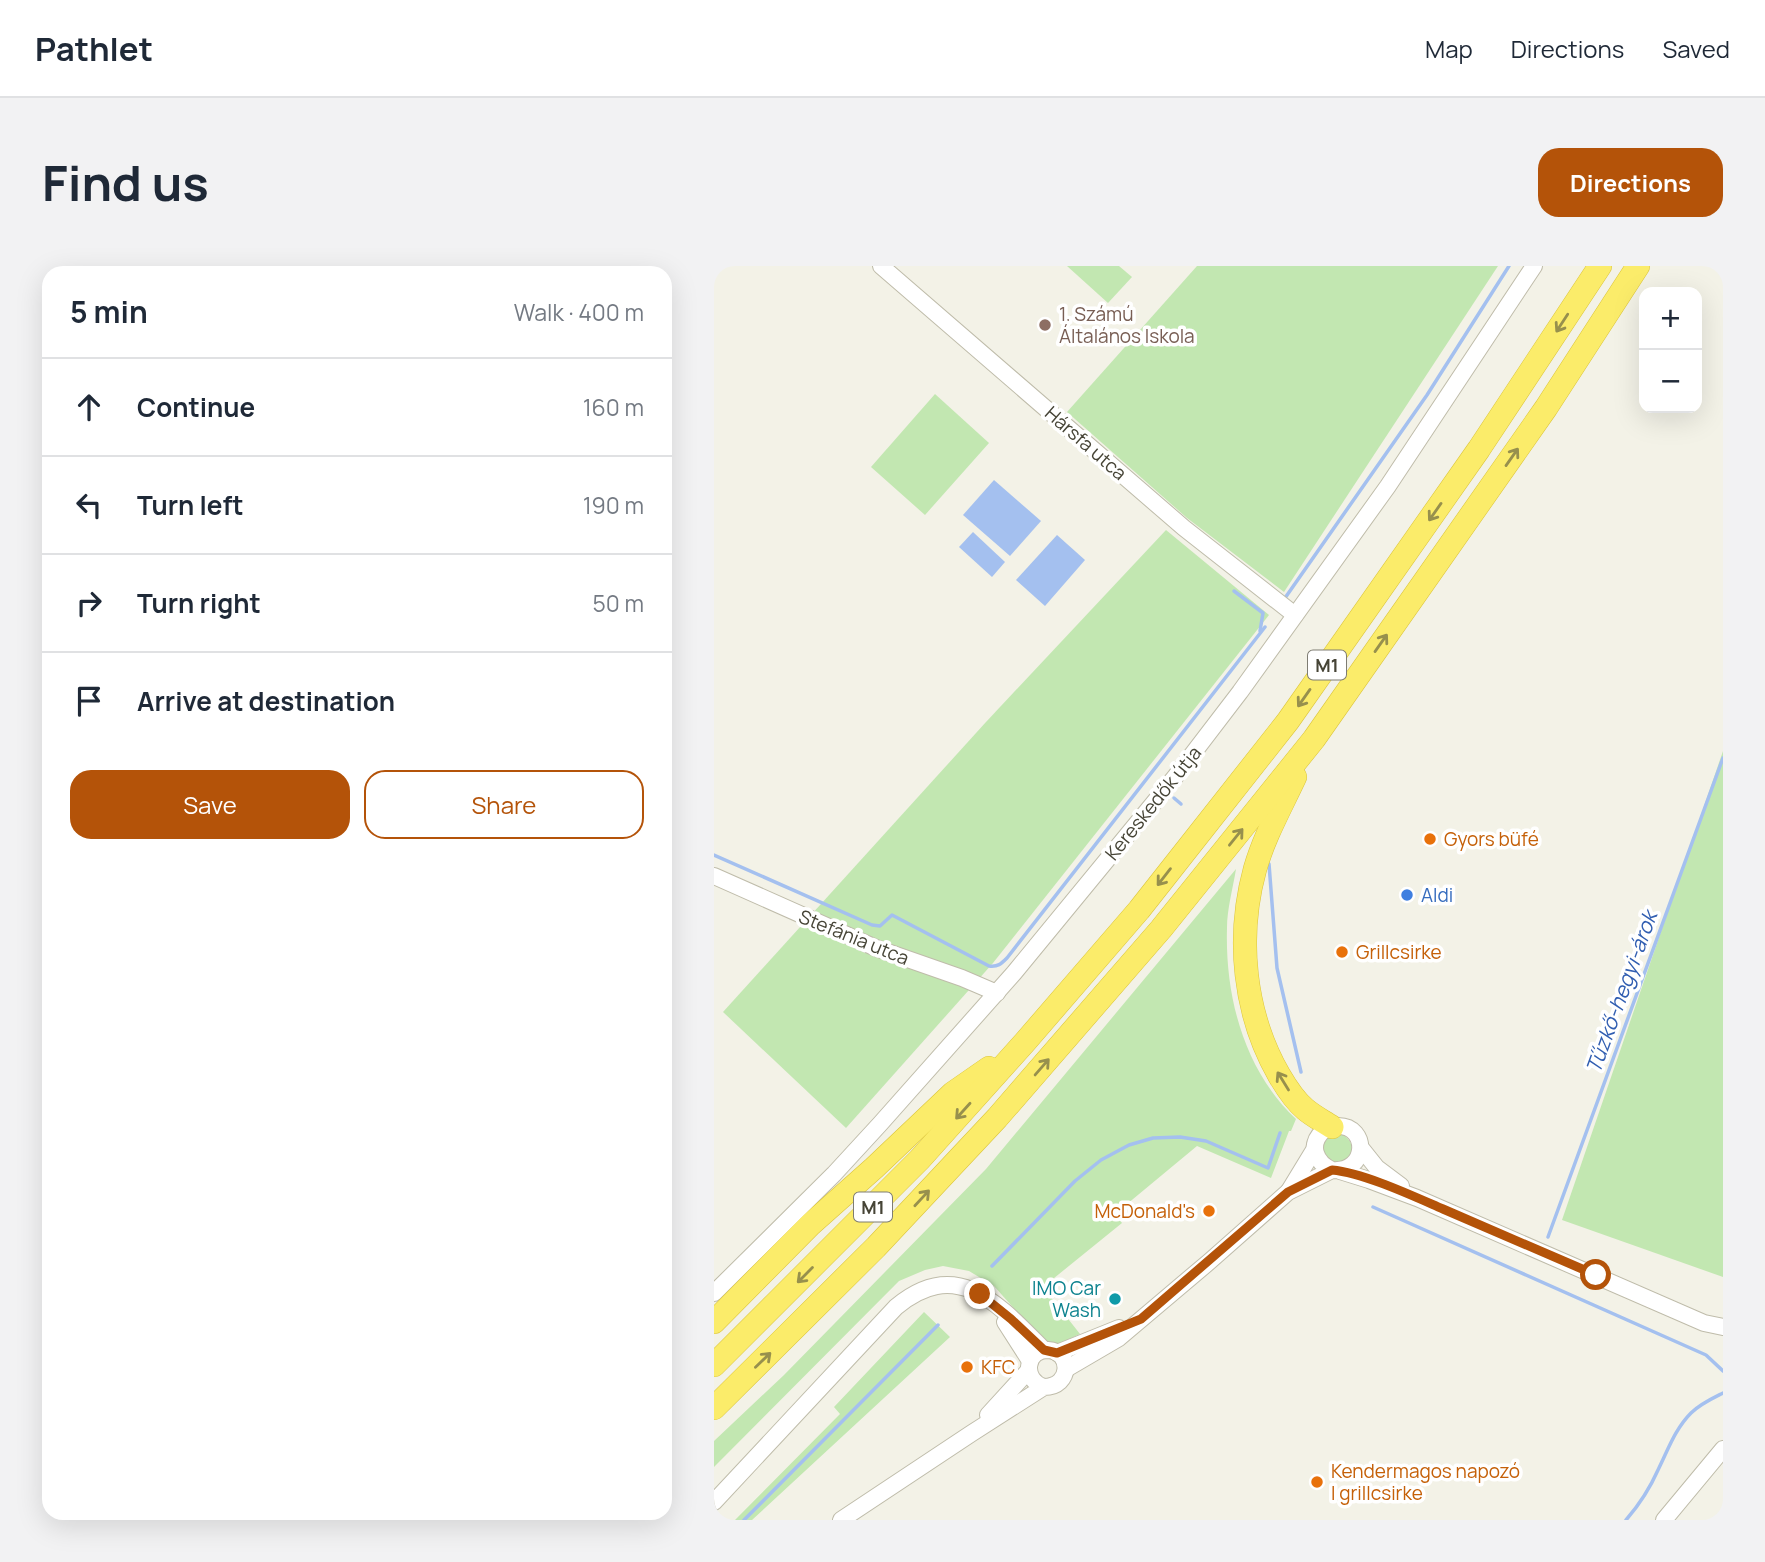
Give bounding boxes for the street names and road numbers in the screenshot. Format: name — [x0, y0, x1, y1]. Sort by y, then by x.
street label: Hársfa utca — [1040, 400, 1132, 486]
road number: M1 — [1308, 650, 1346, 680]
street label: Kereskedők útja — [1099, 741, 1207, 865]
street label: Stefánia utca — [795, 903, 913, 971]
road number: M1 — [854, 1192, 892, 1222]

